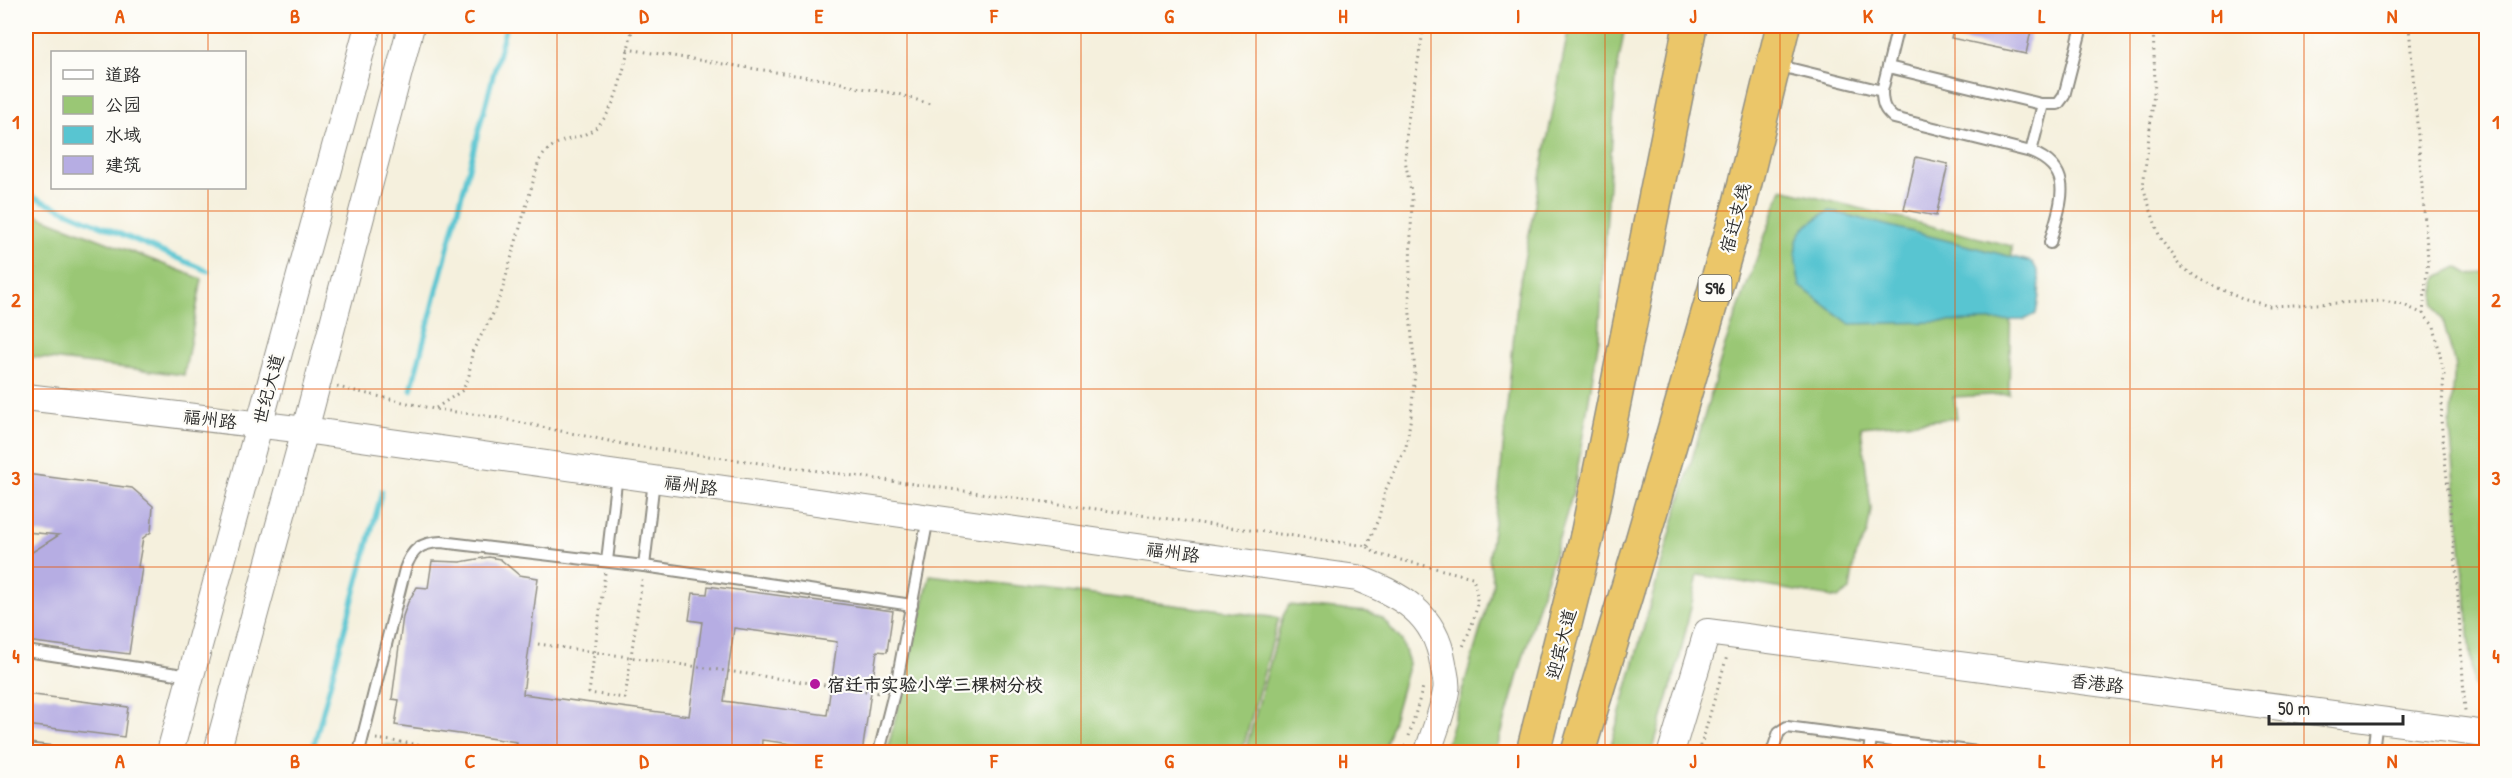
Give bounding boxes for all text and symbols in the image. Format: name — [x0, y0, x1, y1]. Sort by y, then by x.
text: A — [115, 2, 125, 29]
text: B — [290, 2, 300, 29]
text: C — [465, 2, 476, 29]
text: D — [639, 2, 649, 29]
text: E — [815, 2, 824, 29]
text: F — [989, 2, 999, 29]
text: G — [1164, 2, 1174, 29]
text: H — [1338, 2, 1348, 29]
text: I — [1516, 2, 1520, 29]
text: J — [1689, 2, 1697, 29]
text: K — [1863, 2, 1874, 29]
text: L — [2038, 2, 2046, 29]
text: M — [2211, 2, 2223, 29]
text: N — [2387, 2, 2398, 29]
legend — [51, 51, 246, 189]
text: 道路 — [105, 62, 141, 87]
text: 公园 — [105, 92, 141, 117]
text: 1 — [12, 108, 20, 135]
text: 1 — [2492, 108, 2500, 135]
text: 水域 — [105, 122, 141, 147]
text: 建筑 — [105, 152, 141, 177]
street label: 宿迁支线 — [1714, 180, 1756, 256]
road number: S96 — [1698, 275, 1732, 301]
text: 2 — [11, 286, 21, 313]
text: 2 — [2491, 286, 2501, 313]
street label: 世纪大道 — [247, 351, 289, 427]
street label: 福州路 — [182, 403, 238, 435]
text: 3 — [12, 464, 21, 491]
text: 3 — [2492, 464, 2501, 491]
street label: 福州路 — [663, 469, 719, 501]
street label: 福州路 — [1145, 536, 1201, 568]
street label: 迎宾大道 — [1540, 606, 1582, 682]
text: 4 — [12, 642, 20, 669]
text: 4 — [2492, 642, 2500, 669]
street label: 香港路 — [2069, 667, 2125, 699]
place label: 宿迁市实验小学三棵树分校 — [827, 672, 1043, 697]
marker: 宿迁市实验小学三棵树分校 — [808, 677, 822, 691]
scale bar — [2269, 688, 2402, 726]
text: 50 m — [2278, 696, 2310, 721]
text: A — [115, 747, 125, 774]
text: B — [290, 747, 300, 774]
text: C — [465, 747, 476, 774]
text: D — [639, 747, 649, 774]
text: E — [815, 747, 824, 774]
text: F — [989, 747, 999, 774]
text: G — [1164, 747, 1174, 774]
text: H — [1338, 747, 1348, 774]
text: I — [1516, 747, 1520, 774]
text: J — [1689, 747, 1697, 774]
text: K — [1863, 747, 1874, 774]
text: L — [2038, 747, 2046, 774]
text: M — [2211, 747, 2223, 774]
text: N — [2387, 747, 2398, 774]

